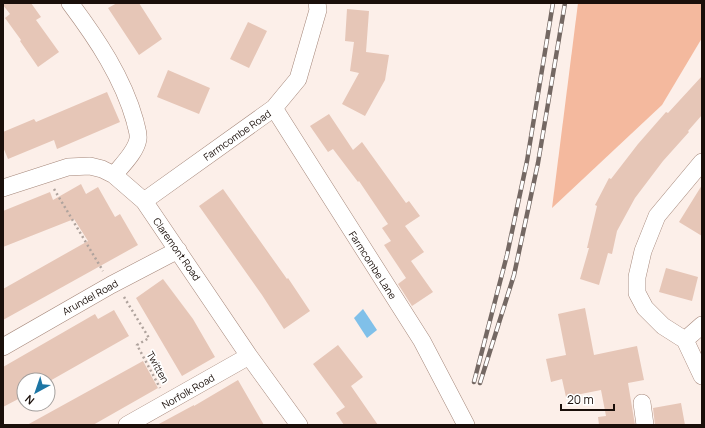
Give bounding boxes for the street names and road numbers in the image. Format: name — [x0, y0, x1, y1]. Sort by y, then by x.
street label: Farmcombe Road — [200, 106, 274, 164]
street label: Claremont Road — [150, 215, 204, 283]
street label: Farmcombe Lane — [346, 228, 400, 302]
street label: Arundel Road — [60, 276, 120, 318]
street label: Twitten — [144, 349, 172, 385]
street label: Norfolk Road — [159, 370, 217, 412]

